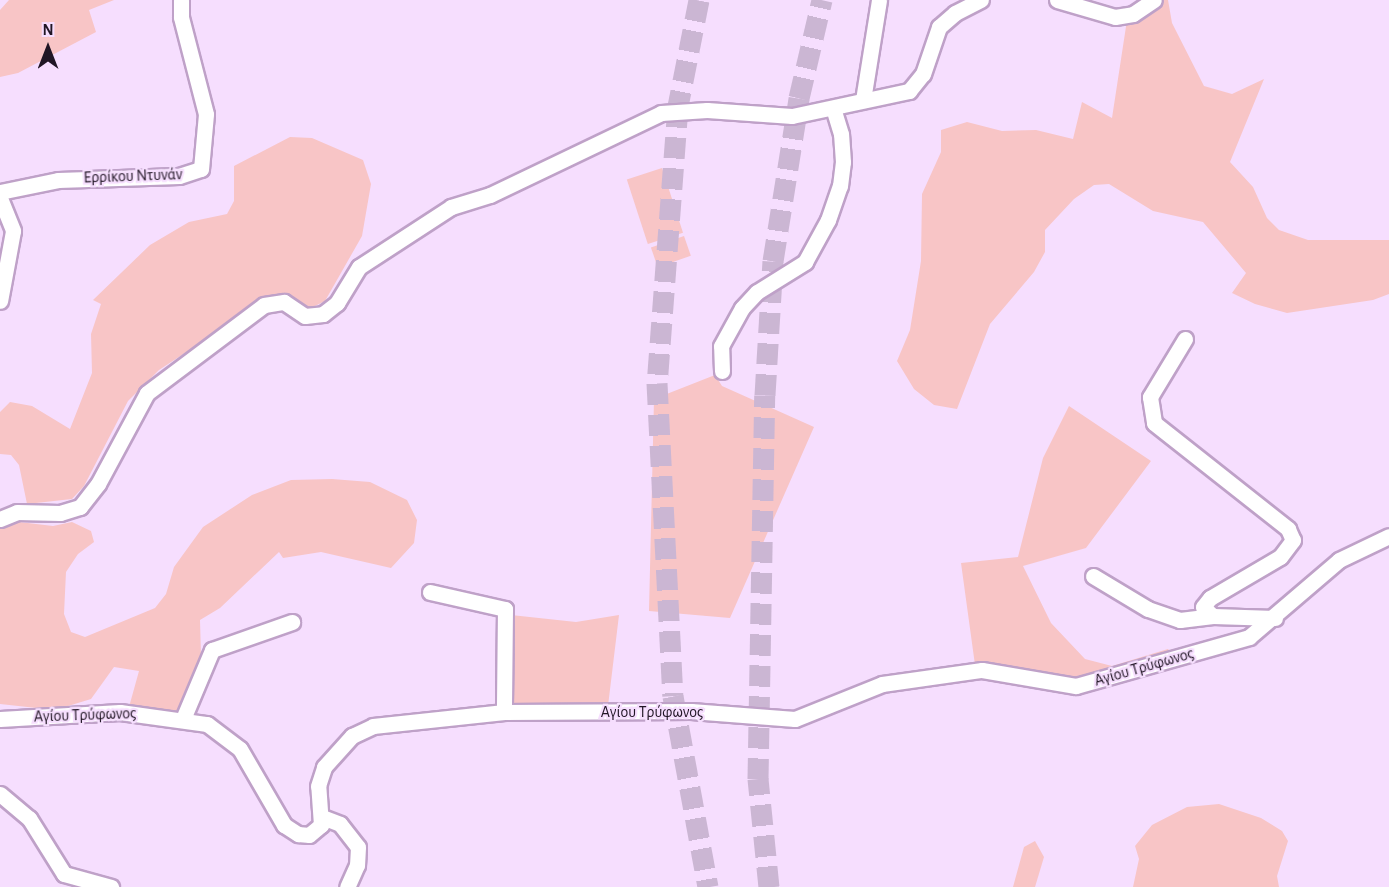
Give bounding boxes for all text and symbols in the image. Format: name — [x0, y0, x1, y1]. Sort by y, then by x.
north arrow — [18, 18, 78, 78]
text: N — [42, 22, 54, 38]
street label: Ερρίκου Ντυνάν — [83, 165, 183, 187]
street label: Αγίου Τρύφωνος — [1092, 644, 1196, 690]
street label: Αγίου Τρύφωνος — [601, 702, 703, 722]
street label: Αγίου Τρύφωνος — [33, 704, 137, 726]

